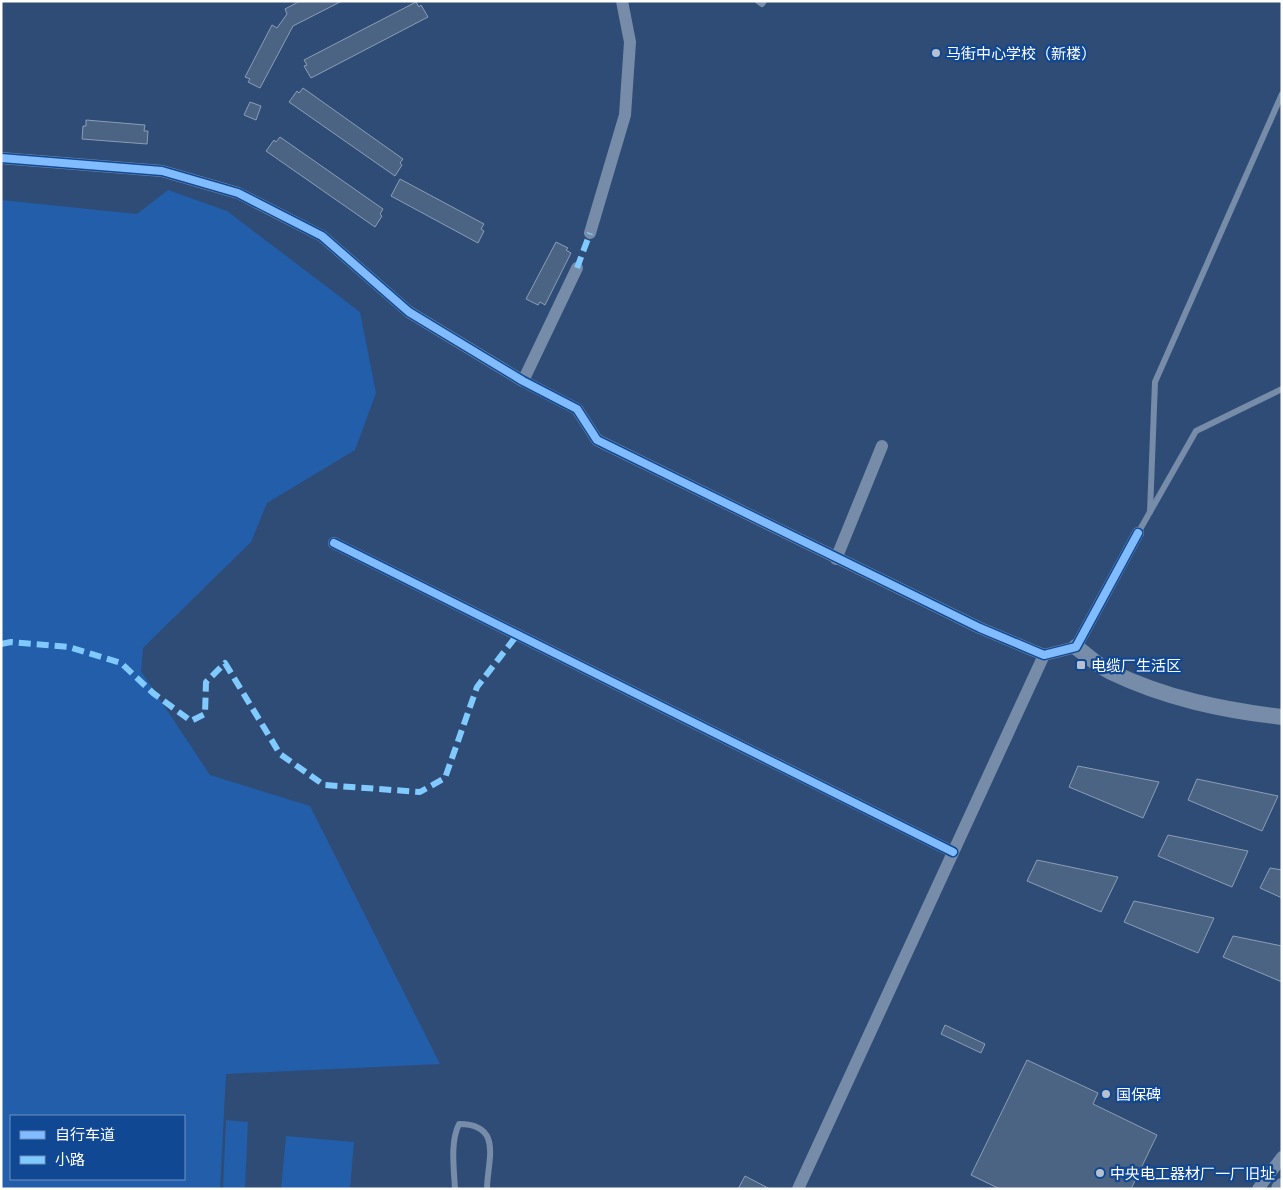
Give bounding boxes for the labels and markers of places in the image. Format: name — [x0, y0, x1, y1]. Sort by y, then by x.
place label: 马街中心学校（新楼） — [946, 44, 1096, 62]
marker: 马街中心学校（新楼） — [930, 47, 942, 59]
place label: 电缆厂生活区 — [1091, 656, 1181, 674]
marker: 电缆厂生活区 — [1075, 659, 1087, 671]
place label: 国保碑 — [1116, 1085, 1161, 1103]
marker: 国保碑 — [1100, 1088, 1112, 1100]
place label: 中央电工器材厂一厂旧址 — [1110, 1164, 1275, 1182]
marker: 中央电工器材厂一厂旧址 — [1094, 1167, 1106, 1179]

